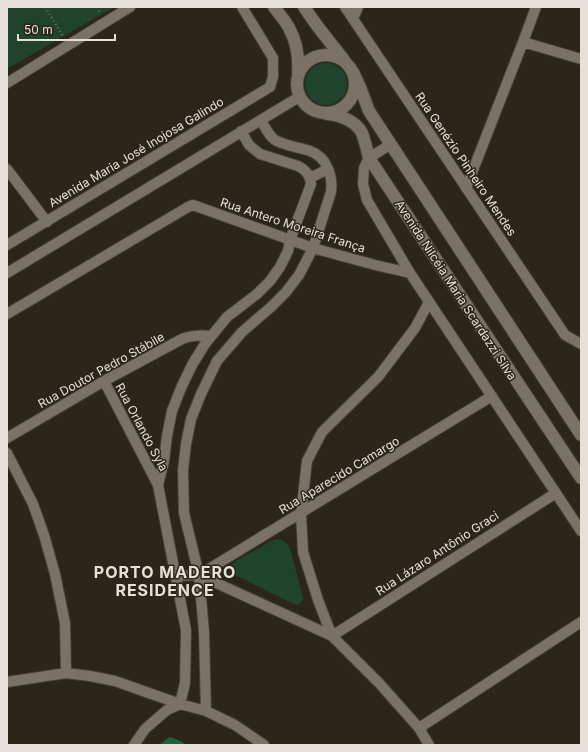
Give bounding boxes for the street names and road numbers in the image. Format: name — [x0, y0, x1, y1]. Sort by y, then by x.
street label: Rua Genézio Pinheiro Mendes — [412, 89, 520, 239]
street label: Avenida Maria José Inojosa Galindo — [46, 94, 226, 210]
street label: Rua Antero Moreira França — [219, 194, 367, 256]
street label: Avenida Nilcéia Maria Scardazzi Silva — [392, 197, 520, 383]
street label: Rua Doutor Pedro Stábile — [35, 329, 167, 411]
street label: Rua Orlando Syla — [112, 380, 172, 474]
street label: Rua Aparecido Camargo — [276, 433, 402, 517]
street label: Rua Lázaro Antônio Graci — [373, 508, 501, 598]

